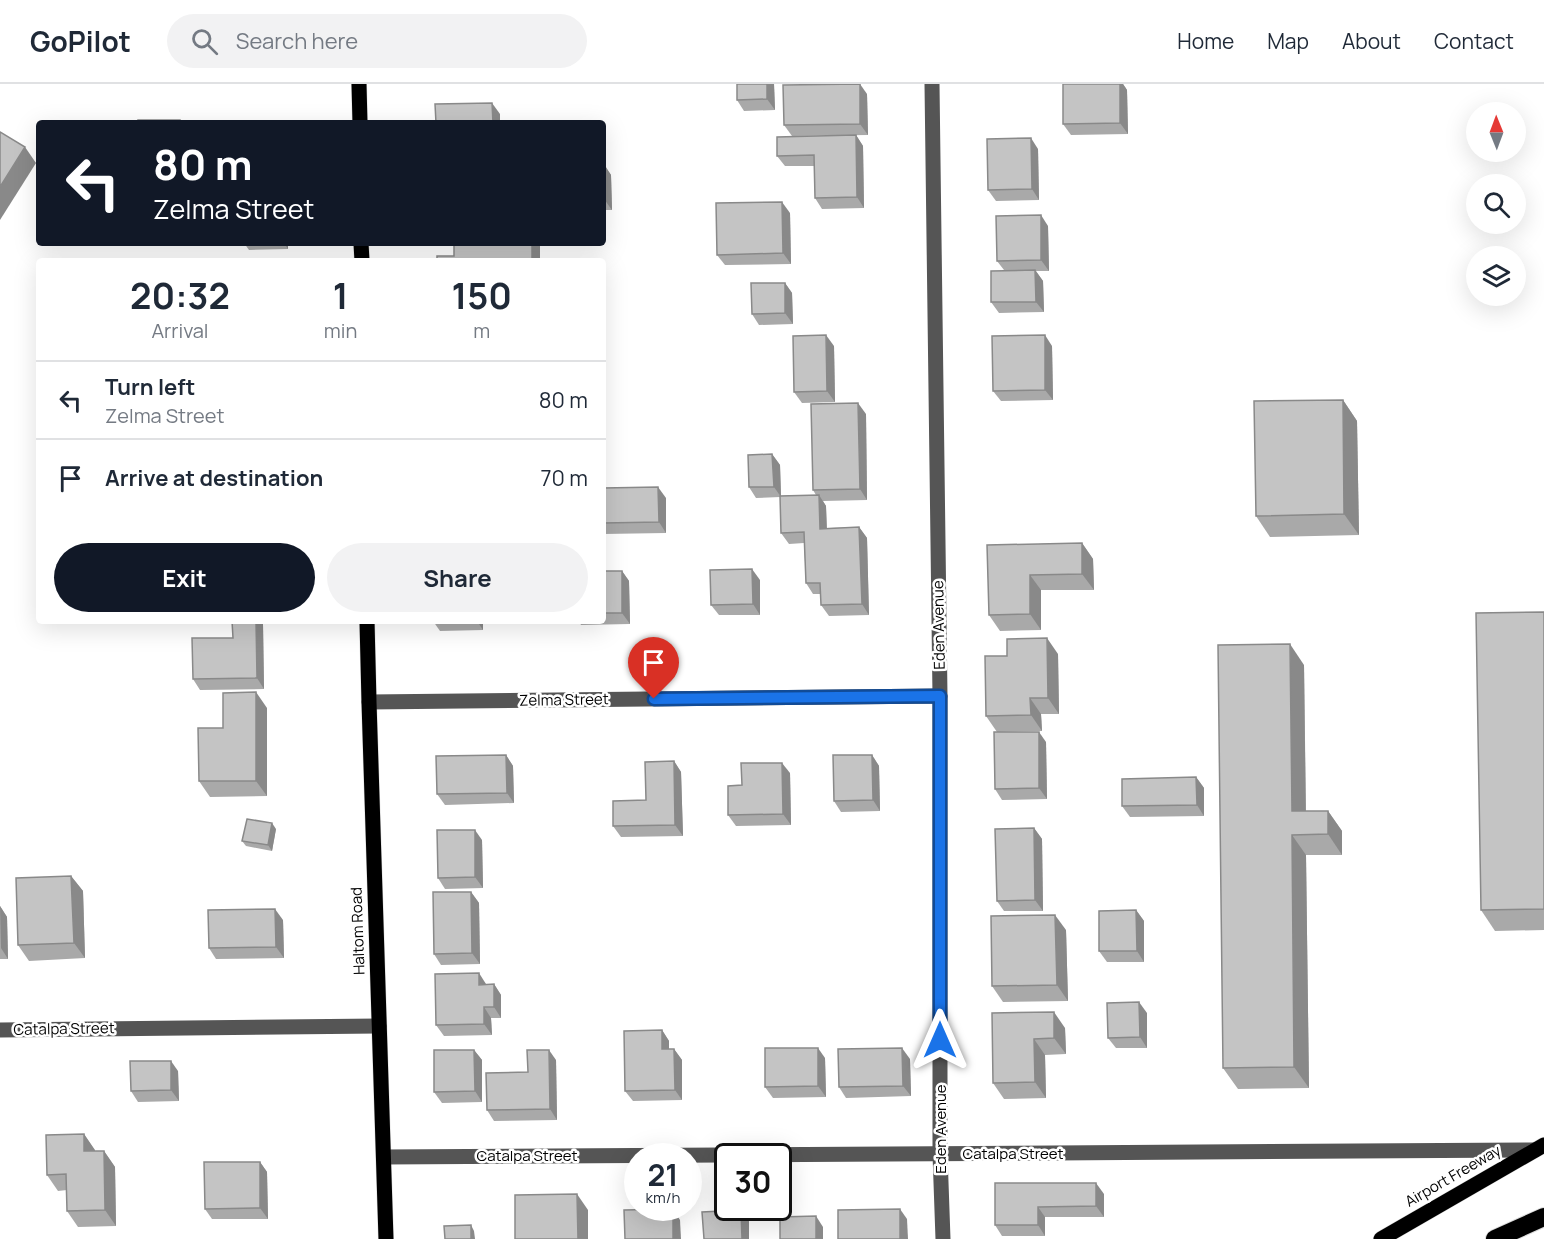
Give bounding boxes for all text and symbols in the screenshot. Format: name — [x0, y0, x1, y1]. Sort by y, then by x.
search box — [167, 14, 587, 68]
text: GoPilot — [30, 22, 131, 60]
icon: search — [188, 25, 221, 58]
text: Search here — [236, 26, 358, 56]
text: Home — [1177, 27, 1234, 55]
text: Map — [1267, 27, 1309, 55]
text: About — [1342, 27, 1401, 55]
text: Contact — [1434, 27, 1514, 55]
north arrow — [1466, 102, 1526, 162]
map controls — [1466, 102, 1526, 306]
text: 80 m — [153, 135, 253, 193]
icon: left — [54, 144, 132, 222]
button: search — [1466, 174, 1526, 234]
text: Zelma Street — [153, 190, 314, 227]
button: layers — [1466, 246, 1526, 306]
text: 20:32 — [130, 271, 230, 320]
text: 1 — [333, 271, 349, 320]
text: 150 — [451, 271, 512, 320]
text: Arrival — [151, 317, 208, 344]
text: min — [324, 317, 357, 344]
text: m — [473, 317, 490, 344]
text: Turn left — [105, 372, 195, 402]
icon: left — [54, 384, 87, 417]
text: 80 m — [539, 385, 588, 415]
text: Zelma Street — [105, 402, 224, 429]
icon: arrive — [54, 462, 87, 495]
text: Arrive at destination — [105, 463, 323, 493]
text: 70 m — [540, 463, 588, 493]
button: Exit — [54, 543, 315, 612]
button: Share — [327, 543, 588, 612]
street label: Eden Avenue — [927, 580, 950, 670]
pin — [628, 637, 679, 699]
icon: arrive — [637, 646, 670, 679]
street label: Zelma Street — [519, 688, 609, 711]
street label: Haltom Road — [345, 887, 370, 975]
position arrow — [908, 1008, 972, 1072]
street label: Catalpa Street — [13, 1017, 115, 1040]
street label: Eden Avenue — [930, 1084, 951, 1174]
street label: Airport Freeway — [1401, 1140, 1505, 1212]
speed limit sign: 30 — [714, 1143, 792, 1221]
street label: Catalpa Street — [962, 1143, 1064, 1164]
street label: Catalpa Street — [476, 1145, 578, 1166]
text: 21 — [647, 1154, 679, 1195]
text: km/h — [646, 1187, 680, 1208]

